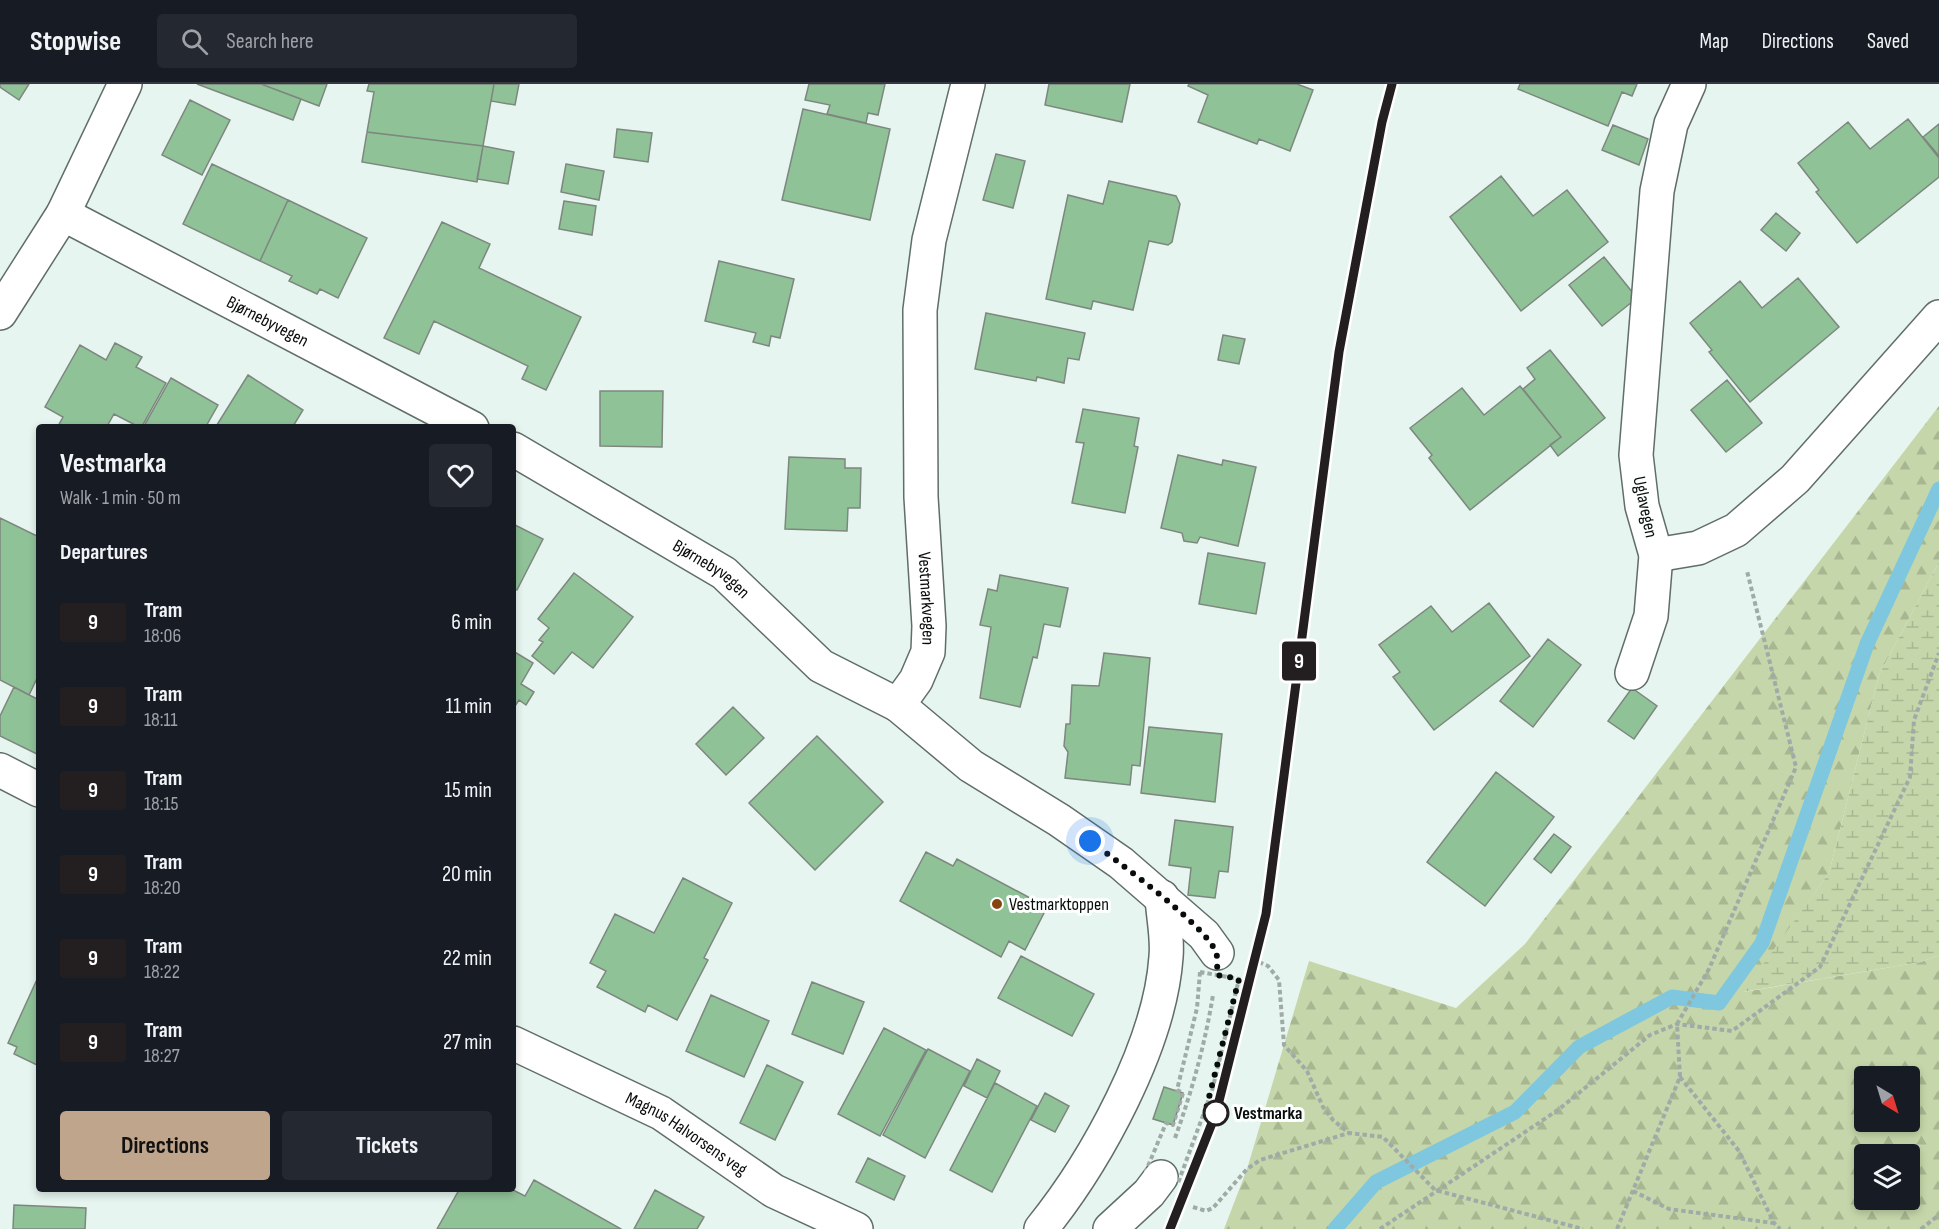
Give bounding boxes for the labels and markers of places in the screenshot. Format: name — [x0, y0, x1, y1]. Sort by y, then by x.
place label: Vestmarktoppen — [1009, 894, 1109, 915]
marker: Vestmarktoppen — [990, 897, 1004, 911]
marker: Vestmarka — [1203, 1100, 1229, 1126]
place label: Vestmarka — [1234, 1103, 1302, 1124]

